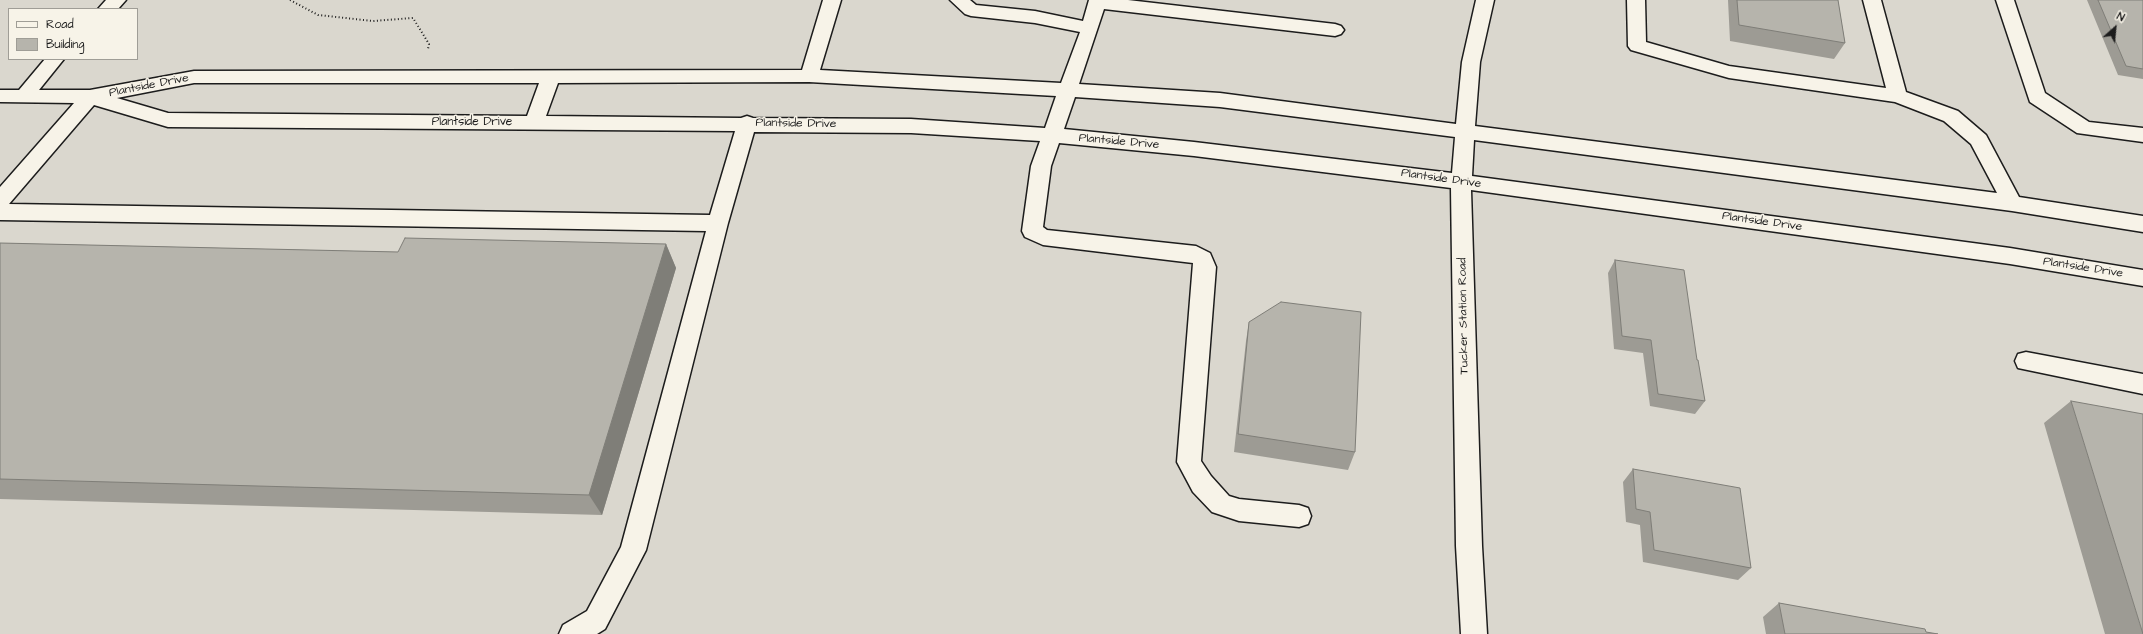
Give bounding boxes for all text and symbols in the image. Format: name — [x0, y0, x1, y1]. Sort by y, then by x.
legend — [8, 8, 138, 60]
north arrow — [2095, 8, 2135, 48]
text: N — [2114, 9, 2127, 25]
text: Road — [46, 16, 74, 33]
text: Building — [46, 36, 84, 53]
street label: Plantside Drive — [108, 71, 190, 101]
street label: Plantside Drive — [432, 115, 512, 129]
street label: Plantside Drive — [756, 116, 836, 132]
street label: Plantside Drive — [1078, 131, 1160, 153]
street label: Plantside Drive — [1400, 166, 1482, 192]
street label: Plantside Drive — [1721, 209, 1803, 235]
street label: Plantside Drive — [2042, 255, 2124, 281]
street label: Tucker Station Road — [1456, 257, 1472, 375]

